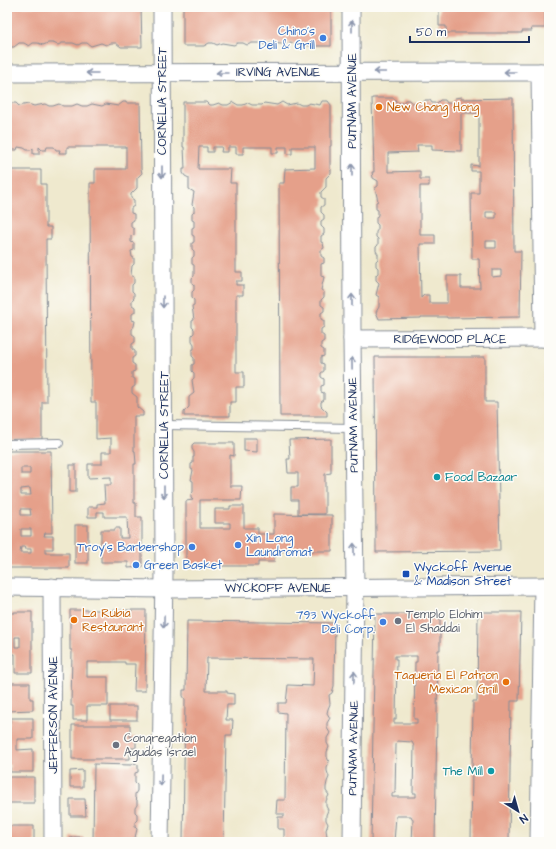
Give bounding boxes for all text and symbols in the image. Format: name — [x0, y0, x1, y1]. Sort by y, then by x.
scale bar — [410, 18, 529, 44]
one-way arrow — [348, 20, 356, 33]
place label: Chino's Deli & Grill — [259, 23, 315, 54]
text: 50 m — [416, 24, 447, 41]
marker: Chino's Deli & Grill — [318, 33, 328, 43]
street label: CORNELIA STREET — [154, 47, 171, 155]
street label: PUTNAM AVENUE — [344, 53, 361, 149]
street label: IRVING AVENUE — [236, 64, 320, 81]
one-way arrow — [374, 68, 387, 76]
one-way arrow — [504, 68, 517, 76]
one-way arrow — [86, 69, 99, 77]
one-way arrow — [216, 69, 229, 77]
place label: New Chang Hong — [387, 99, 479, 117]
marker: New Chang Hong — [374, 102, 384, 112]
one-way arrow — [348, 164, 356, 177]
one-way arrow — [158, 165, 166, 178]
one-way arrow — [348, 294, 356, 307]
one-way arrow — [159, 295, 167, 308]
street label: RIDGEWOOD PLACE — [394, 331, 506, 348]
one-way arrow — [348, 357, 356, 370]
street label: CORNELIA STREET — [156, 371, 173, 479]
street label: PUTNAM AVENUE — [344, 377, 363, 473]
place label: Food Bazaar — [445, 469, 518, 486]
marker: Food Bazaar — [432, 472, 442, 482]
one-way arrow — [160, 485, 168, 498]
place label: Xin Long Laundromat — [246, 530, 312, 561]
place label: Troy’s Barbershop — [77, 539, 184, 557]
marker: Xin Long Laundromat — [233, 540, 243, 550]
marker: Troy’s Barbershop — [187, 542, 197, 552]
one-way arrow — [350, 543, 358, 556]
place label: Green Basket — [144, 557, 222, 574]
place label: Wyckoff Avenue & Madison Street — [414, 559, 512, 590]
marker: Green Basket — [131, 560, 141, 570]
marker: Wyckoff Avenue & Madison Street — [401, 569, 411, 579]
street label: WYCKOFF AVENUE — [225, 580, 331, 597]
place label: La Rubia Restaurant — [82, 605, 144, 636]
place label: Templo Elohim El Shaddai — [406, 606, 483, 637]
place label: 793 Wyckoff Deli Corp. — [296, 607, 376, 638]
marker: La Rubia Restaurant — [69, 615, 79, 625]
one-way arrow — [160, 615, 168, 628]
marker: Templo Elohim El Shaddai — [393, 616, 403, 626]
marker: 793 Wyckoff Deli Corp. — [378, 617, 388, 627]
street label: JEFFERSON AVENUE — [45, 656, 62, 774]
place label: Taqueria El Patron Mexican Grill — [395, 667, 498, 698]
one-way arrow — [350, 671, 358, 684]
marker: Taqueria El Patron Mexican Grill — [501, 677, 511, 687]
street label: PUTNAM AVENUE — [344, 700, 363, 796]
place label: Congregation Agudas Israel — [124, 730, 196, 762]
marker: Congregation Agudas Israel — [111, 740, 121, 750]
place label: The Mill — [443, 763, 483, 780]
marker: The Mill — [486, 766, 496, 776]
one-way arrow — [158, 773, 165, 786]
north arrow — [498, 791, 538, 831]
text: N — [516, 811, 531, 827]

